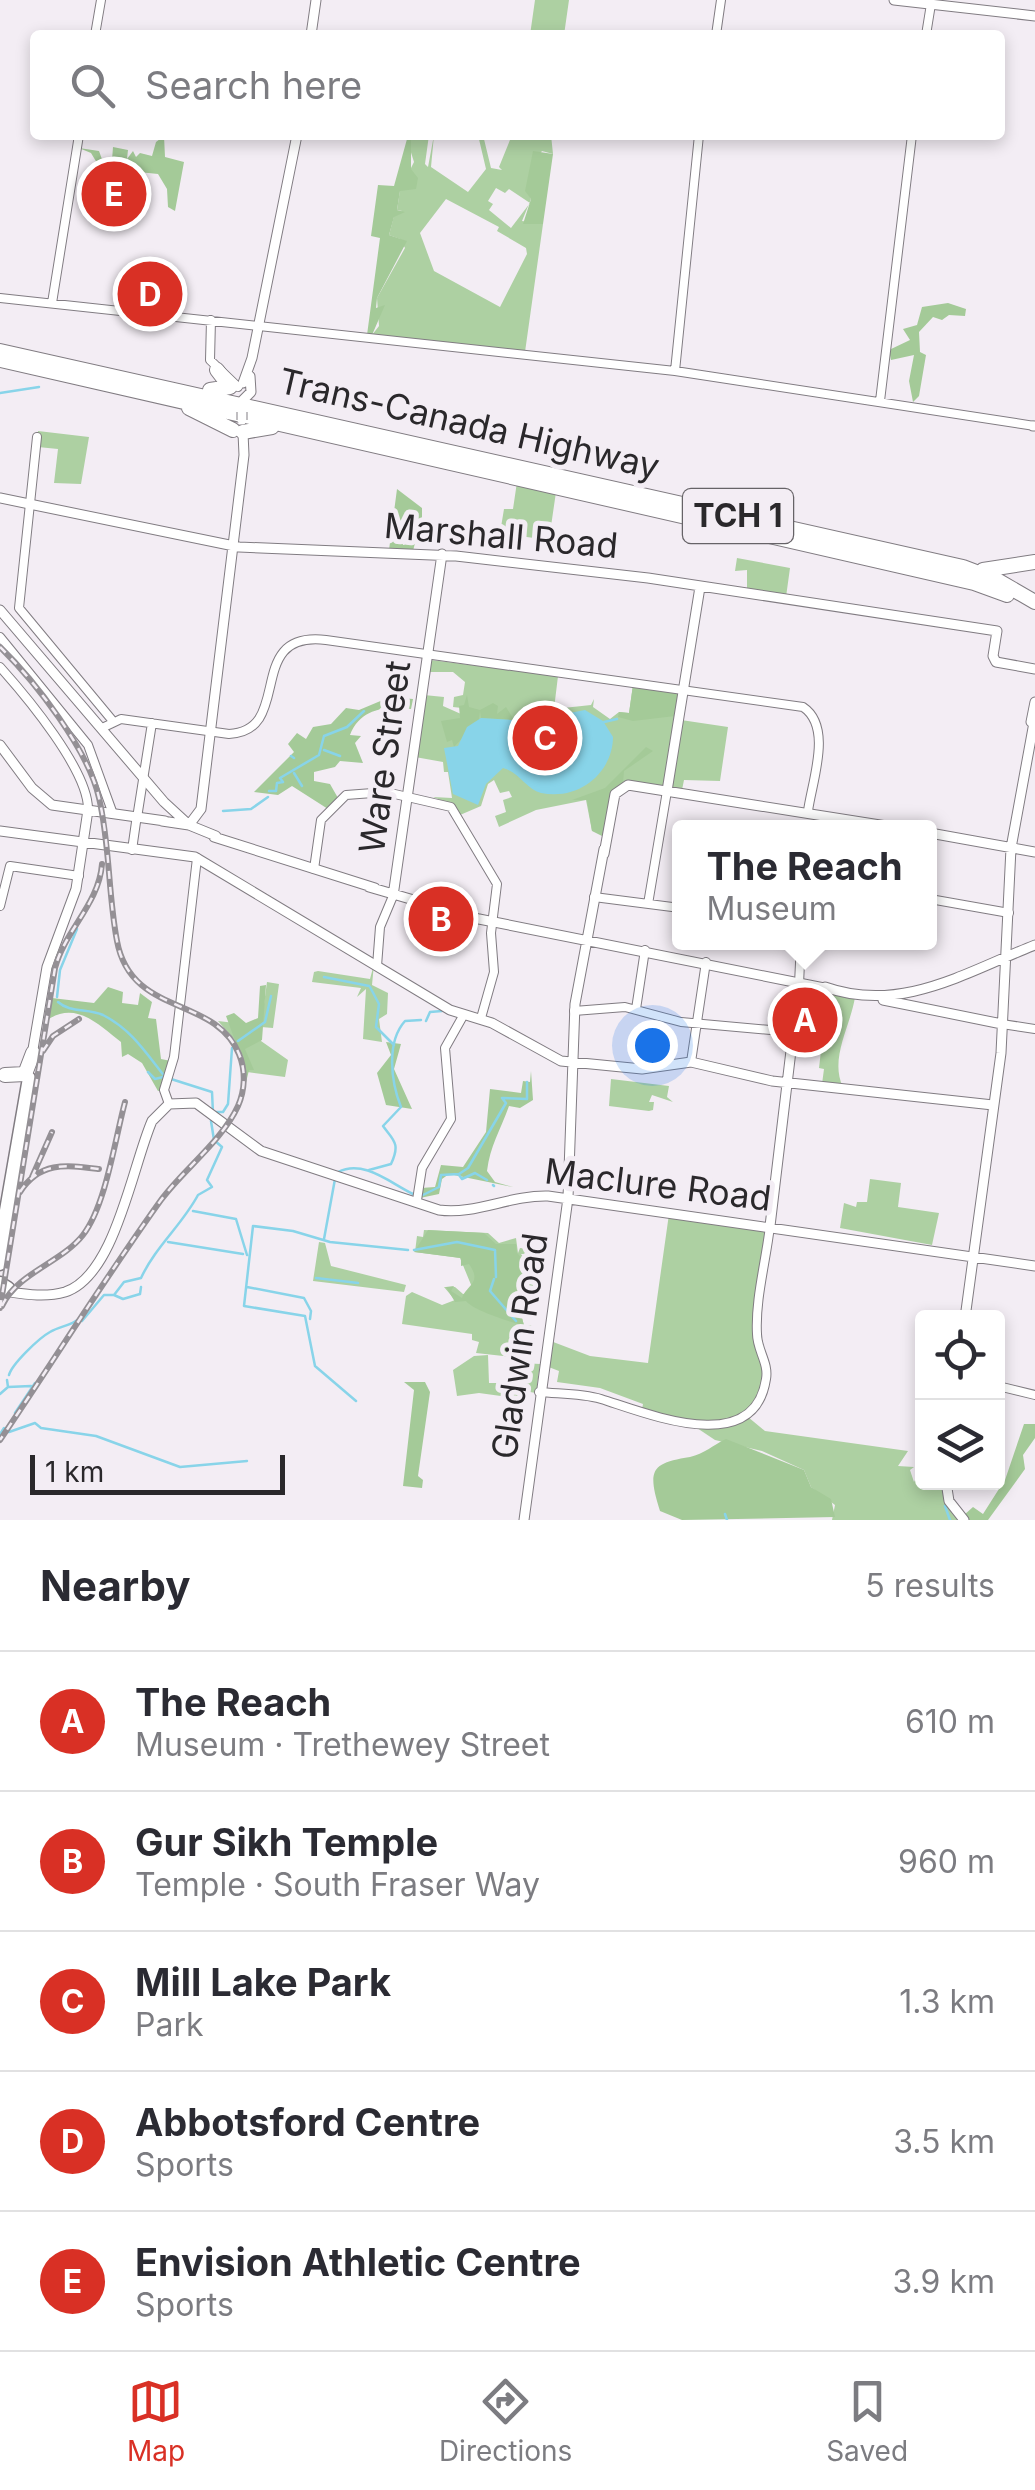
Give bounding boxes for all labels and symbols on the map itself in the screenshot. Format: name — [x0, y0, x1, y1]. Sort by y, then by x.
pin: E — [82, 156, 146, 232]
pin: D — [118, 256, 182, 332]
street label: Trans-Canada Highway — [275, 359, 664, 487]
road number: TCH 1 — [683, 489, 793, 543]
street label: Marshall Road — [382, 504, 620, 566]
street label: Ware Street — [350, 658, 418, 856]
pin: C — [512, 700, 578, 776]
pin: B — [408, 882, 474, 956]
pin: A — [772, 982, 838, 1058]
your location — [627, 1020, 678, 1071]
street label: Maclure Road — [543, 1149, 774, 1219]
street label: Gladwin Road — [482, 1230, 556, 1462]
scale bar — [30, 1450, 285, 1494]

